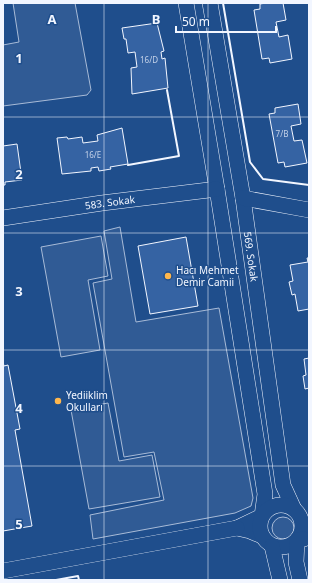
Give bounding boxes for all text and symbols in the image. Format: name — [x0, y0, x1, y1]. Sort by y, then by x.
scale bar — [176, 8, 276, 34]
text: A — [48, 10, 57, 28]
text: B — [152, 10, 160, 28]
text: 50 m — [182, 13, 210, 30]
text: 1 — [15, 49, 23, 67]
house number: 16/D — [140, 54, 158, 65]
house number: 7/B — [276, 128, 288, 139]
house number: 16/E — [85, 149, 101, 160]
text: 2 — [15, 165, 23, 183]
street label: 583. Sokak — [84, 192, 136, 213]
street label: 569. Sokak — [241, 231, 262, 283]
place label: Hacı Mehmet Demir Camii — [176, 263, 239, 289]
marker: Hacı Mehmet Demir Camii — [163, 271, 173, 281]
text: 3 — [15, 282, 23, 300]
place label: Yediiklim Okulları — [66, 388, 108, 414]
marker: Yediiklim Okulları — [53, 396, 63, 406]
text: 4 — [15, 399, 23, 417]
text: 5 — [15, 515, 23, 533]

